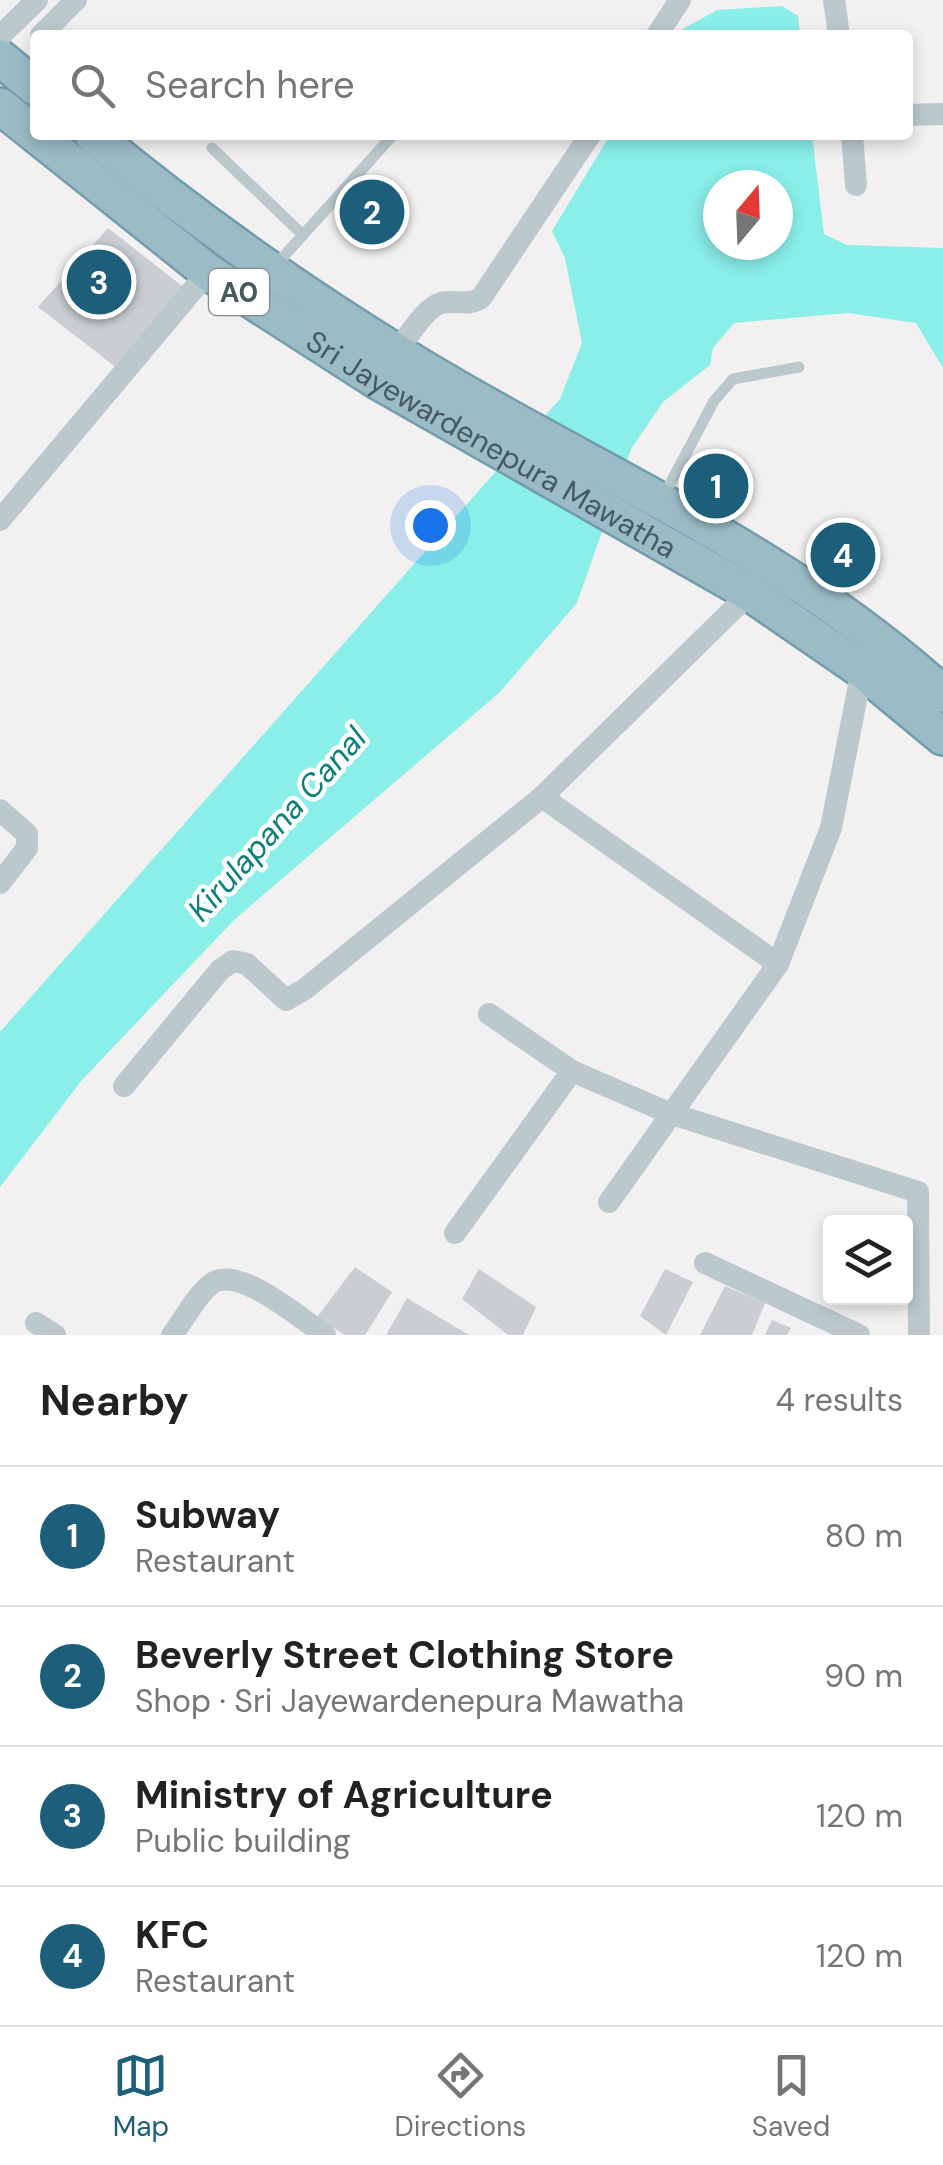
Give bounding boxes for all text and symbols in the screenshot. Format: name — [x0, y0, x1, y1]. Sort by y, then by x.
search box — [30, 30, 913, 140]
icon: search — [65, 58, 120, 113]
text: Search here — [145, 60, 355, 110]
north arrow — [703, 170, 793, 260]
pin: 2 — [340, 174, 404, 250]
pin: 3 — [66, 244, 132, 320]
road number: A0 — [209, 269, 269, 315]
street label: Sri Jayewardenepura Mawatha — [299, 321, 684, 567]
pin: 1 — [684, 448, 748, 524]
your location — [405, 500, 456, 551]
pin: 4 — [810, 518, 876, 592]
water label: Kirulapana Canal — [178, 717, 376, 930]
map controls — [823, 1215, 913, 1305]
button: layers — [823, 1215, 913, 1305]
text: Nearby — [40, 1373, 189, 1428]
text: 4 results — [776, 1379, 903, 1421]
text: Subway — [135, 1490, 280, 1540]
text: 1 — [67, 1515, 78, 1557]
text: 80 m — [825, 1515, 903, 1557]
text: Restaurant — [135, 1540, 295, 1582]
text: Beverly Street Clothing Store — [135, 1630, 674, 1680]
text: 2 — [63, 1655, 82, 1697]
text: 90 m — [824, 1655, 903, 1697]
text: Shop · Sri Jayewardenepura Mawatha — [135, 1680, 684, 1722]
text: Ministry of Agriculture — [135, 1770, 553, 1820]
text: 3 — [63, 1795, 82, 1837]
text: 120 m — [816, 1795, 903, 1837]
text: Public building — [135, 1820, 351, 1862]
text: KFC — [135, 1910, 209, 1960]
text: 4 — [62, 1935, 83, 1977]
text: 120 m — [816, 1935, 903, 1977]
text: Restaurant — [135, 1960, 295, 2002]
tab: Map — [113, 2048, 169, 2145]
tab: Directions — [395, 2048, 526, 2145]
tab: Saved — [752, 2048, 830, 2145]

